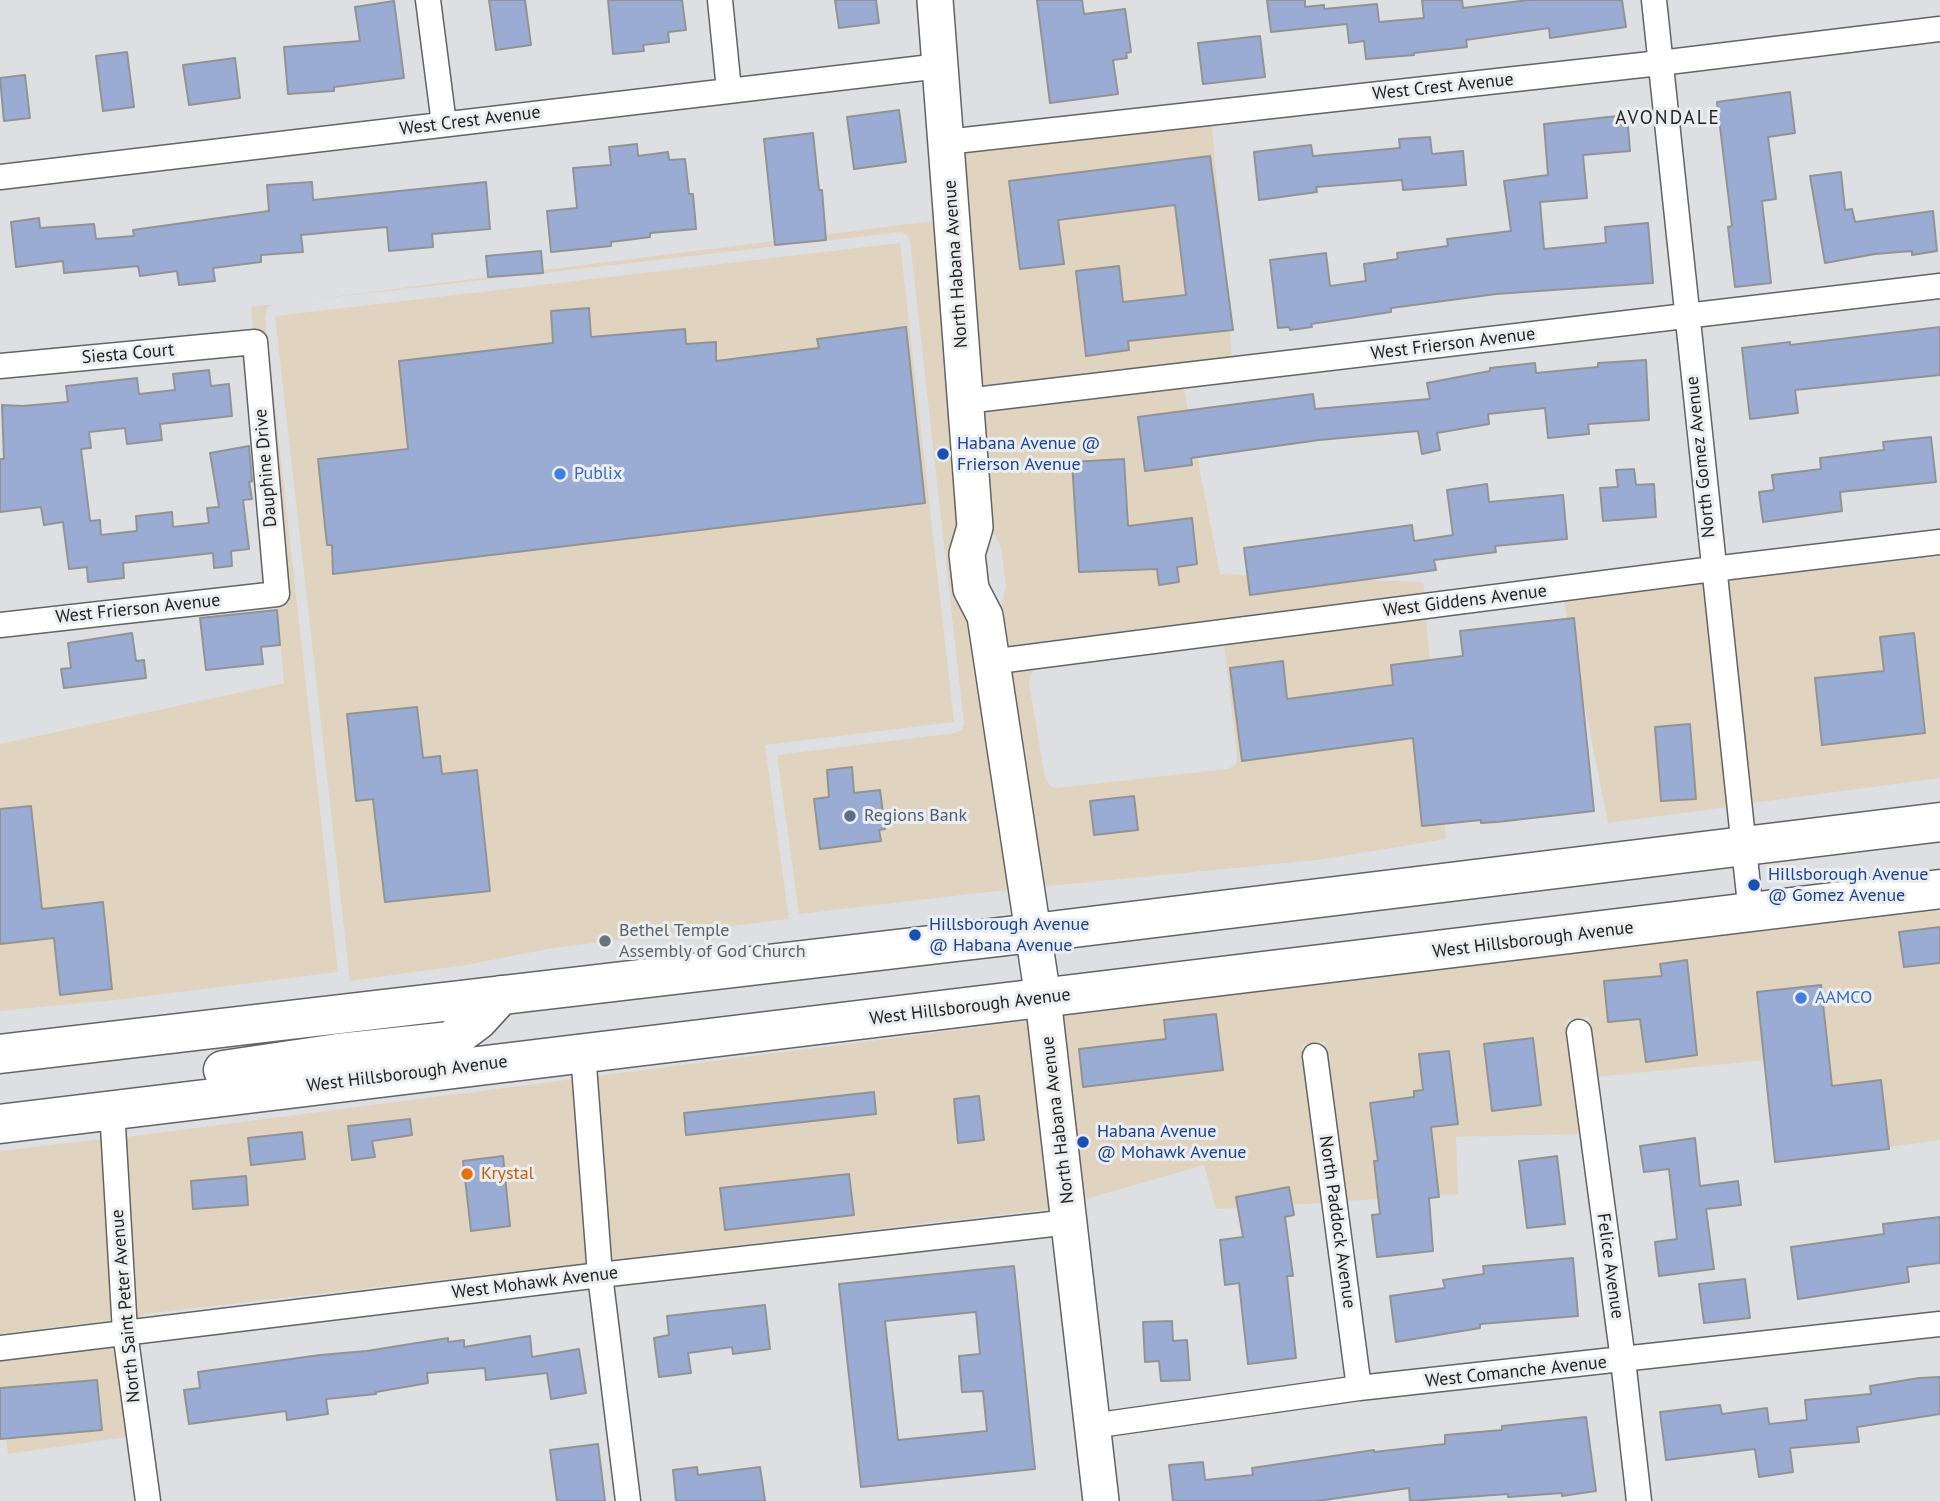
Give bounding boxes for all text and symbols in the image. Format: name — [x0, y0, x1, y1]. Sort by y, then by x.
street label: West Crest Avenue — [1371, 69, 1515, 105]
street label: West Crest Avenue — [398, 102, 542, 140]
district label: AVONDALE — [1616, 108, 1720, 130]
street label: North Habana Avenue — [939, 179, 973, 349]
street label: West Frierson Avenue — [1370, 323, 1536, 365]
street label: Siesta Court — [81, 339, 175, 369]
street label: North Gomez Avenue — [1682, 375, 1720, 539]
street label: Dauphine Drive — [250, 408, 282, 528]
place label: Habana Avenue @ Frierson Avenue — [957, 433, 1100, 476]
marker: Habana Avenue @ Frierson Avenue — [935, 446, 951, 462]
place label: Publix — [574, 463, 622, 485]
marker: Publix — [552, 466, 568, 482]
street label: West Giddens Avenue — [1382, 580, 1548, 622]
street label: West Frierson Avenue — [55, 590, 221, 628]
place label: Regions Bank — [864, 805, 967, 827]
marker: Regions Bank — [842, 808, 858, 824]
place label: Hillsborough Avenue @ Gomez Avenue — [1768, 864, 1928, 906]
marker: Hillsborough Avenue @ Gomez Avenue — [1746, 877, 1762, 893]
place label: Hillsborough Avenue @ Habana Avenue — [929, 914, 1089, 956]
street label: West Hillsborough Avenue — [1431, 917, 1635, 963]
place label: Bethel Temple Assembly of God Church — [619, 920, 806, 962]
marker: Hillsborough Avenue @ Habana Avenue — [907, 927, 923, 943]
marker: Bethel Temple Assembly of God Church — [597, 933, 613, 949]
street label: West Hillsborough Avenue — [868, 984, 1072, 1030]
place label: AAMCO — [1815, 987, 1872, 1009]
marker: AAMCO — [1793, 990, 1809, 1006]
street label: North Habana Avenue — [1037, 1035, 1079, 1205]
street label: West Hillsborough Avenue — [305, 1051, 509, 1097]
place label: Habana Avenue @ Mohawk Avenue — [1097, 1121, 1246, 1164]
marker: Habana Avenue @ Mohawk Avenue — [1075, 1134, 1091, 1150]
street label: North Paddock Avenue — [1314, 1134, 1360, 1310]
place label: Krystal — [481, 1163, 534, 1185]
marker: Krystal — [459, 1166, 475, 1182]
street label: North Saint Peter Avenue — [107, 1208, 145, 1404]
street label: Felice Avenue — [1592, 1212, 1628, 1320]
street label: West Mohawk Avenue — [451, 1262, 619, 1304]
street label: West Comanche Avenue — [1424, 1352, 1608, 1392]

